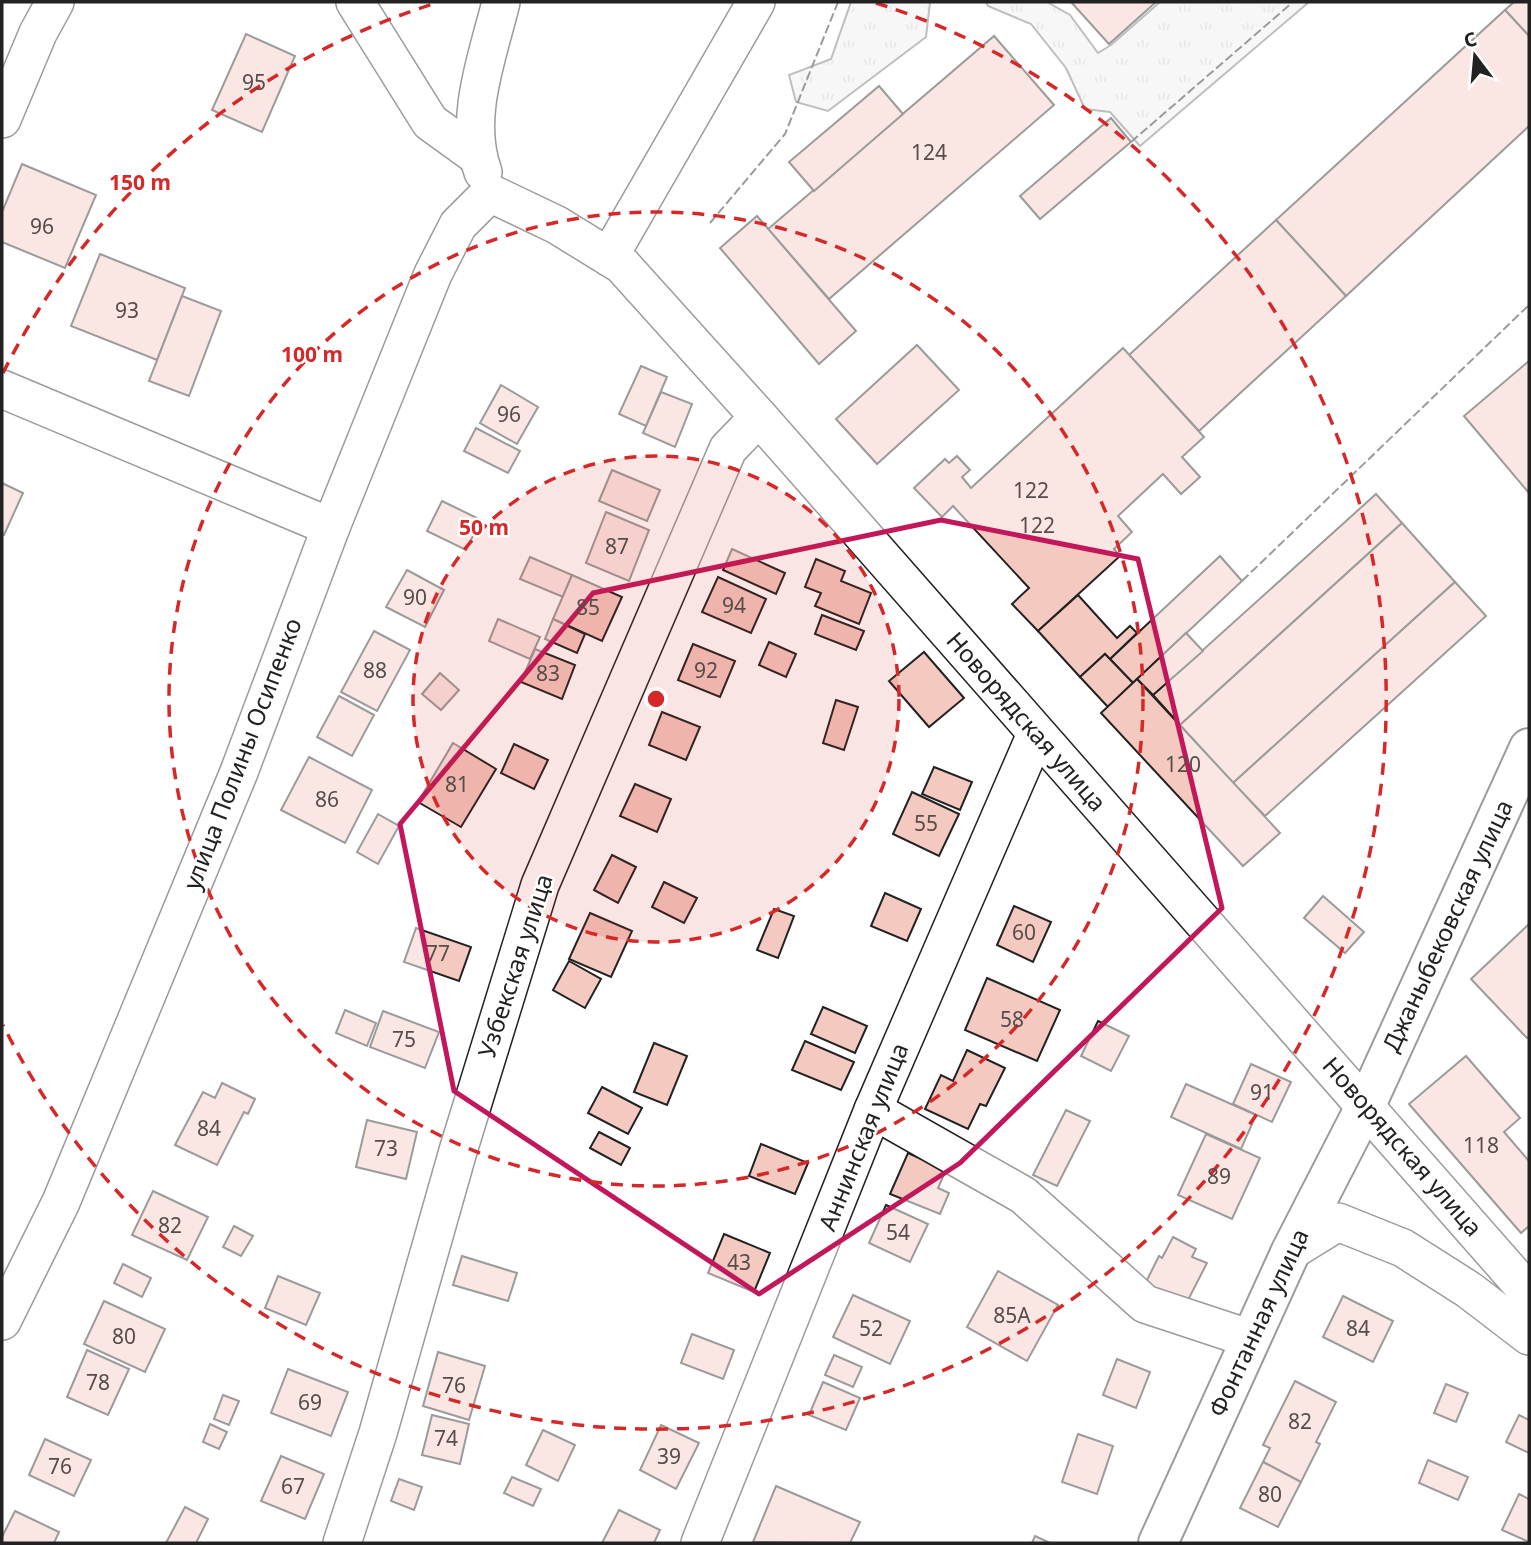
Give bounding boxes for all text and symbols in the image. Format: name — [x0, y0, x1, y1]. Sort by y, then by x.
north arrow — [1440, 21, 1510, 91]
text: С — [1461, 25, 1480, 54]
house number: 95 — [242, 68, 266, 96]
house number: 124 — [911, 138, 947, 166]
text: 150 m — [109, 168, 171, 196]
house number: 96 — [30, 212, 54, 240]
house number: 93 — [115, 296, 139, 324]
text: 100 m — [281, 340, 343, 368]
house number: 96 — [497, 400, 521, 428]
house number: 122 — [1013, 476, 1049, 504]
house number: 122 — [1019, 511, 1055, 539]
text: 50 m — [459, 513, 509, 541]
house number: 87 — [605, 532, 629, 560]
house number: 90 — [403, 583, 427, 611]
house number: 94 — [722, 591, 746, 619]
house number: 85 — [576, 593, 600, 621]
street label: улица Полины Осипенко — [175, 613, 309, 894]
street label: Новорядская улица — [940, 624, 1114, 818]
house number: 88 — [363, 656, 387, 684]
house number: 92 — [694, 656, 718, 684]
house number: 83 — [536, 659, 560, 687]
centre of rings — [644, 687, 668, 711]
house number: 120 — [1165, 750, 1201, 778]
house number: 81 — [445, 770, 469, 798]
house number: 86 — [315, 785, 339, 813]
street label: Джаныбековская улица — [1374, 794, 1520, 1057]
house number: 55 — [914, 809, 938, 837]
street label: Узбекская улица — [469, 869, 560, 1062]
house number: 60 — [1012, 918, 1036, 946]
house number: 77 — [426, 939, 450, 967]
house number: 58 — [1000, 1005, 1024, 1033]
house number: 75 — [392, 1025, 416, 1053]
street label: Аннинская улица — [810, 1038, 915, 1235]
street label: Новорядская улица — [1316, 1049, 1490, 1243]
house number: 91 — [1250, 1078, 1274, 1106]
house number: 84 — [197, 1114, 221, 1142]
house number: 118 — [1463, 1131, 1499, 1159]
house number: 73 — [374, 1134, 398, 1162]
house number: 89 — [1207, 1162, 1231, 1190]
house number: 82 — [158, 1211, 182, 1239]
house number: 54 — [886, 1218, 910, 1246]
street label: Фонтанная улица — [1200, 1223, 1316, 1422]
house number: 43 — [727, 1248, 751, 1276]
house number: 85А — [993, 1301, 1031, 1329]
house number: 52 — [859, 1314, 883, 1342]
house number: 84 — [1346, 1314, 1370, 1342]
house number: 80 — [112, 1322, 136, 1350]
house number: 78 — [86, 1368, 110, 1396]
house number: 76 — [442, 1371, 466, 1399]
house number: 69 — [298, 1388, 322, 1416]
house number: 82 — [1288, 1407, 1312, 1435]
house number: 74 — [434, 1424, 458, 1452]
house number: 39 — [657, 1442, 681, 1470]
house number: 76 — [48, 1452, 72, 1480]
house number: 67 — [281, 1472, 305, 1500]
house number: 80 — [1258, 1480, 1282, 1508]

